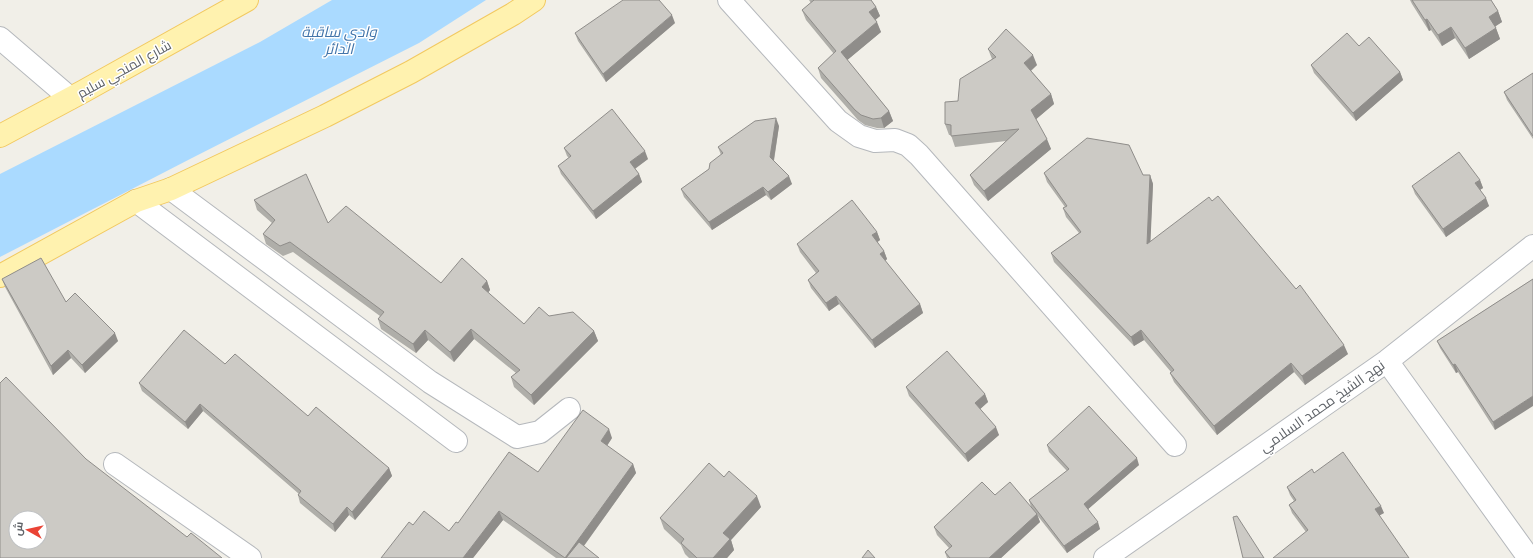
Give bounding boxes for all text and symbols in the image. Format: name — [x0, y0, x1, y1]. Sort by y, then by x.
water label: وادي ساقية الدائر — [301, 24, 377, 60]
street label: شارع المنجي سليم — [75, 37, 176, 105]
street label: نهج الشيخ محمد السلامي — [1257, 358, 1390, 459]
north arrow — [8, 510, 48, 550]
text: ش — [11, 521, 27, 537]

